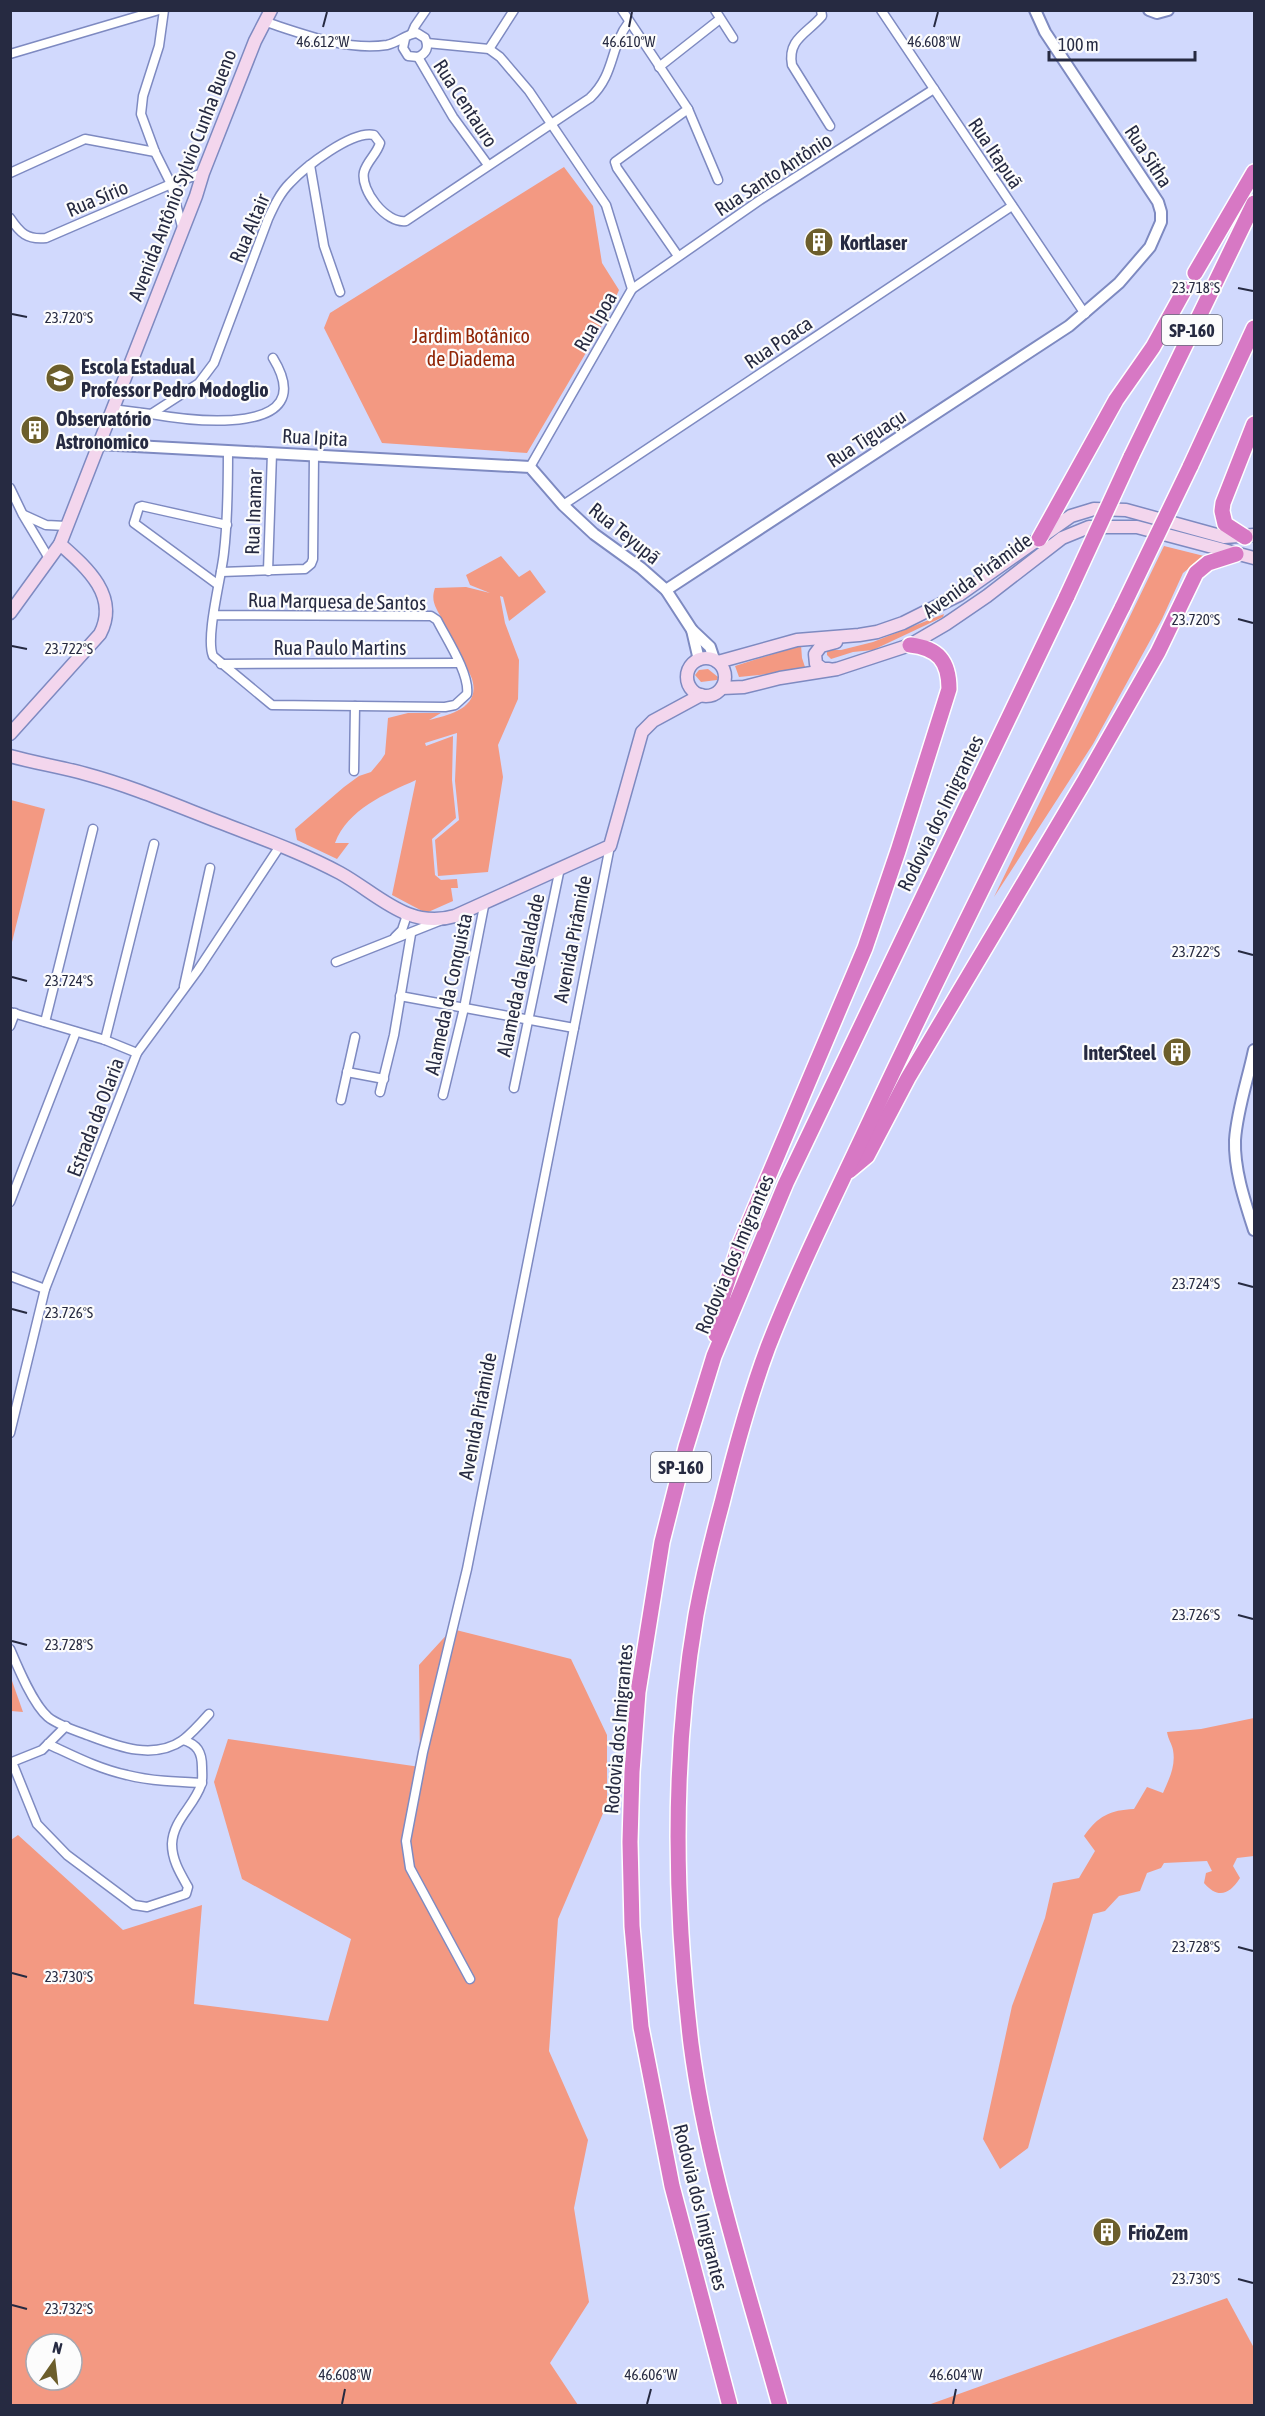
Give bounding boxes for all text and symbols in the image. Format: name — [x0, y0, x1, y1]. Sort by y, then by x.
scale bar — [1049, 24, 1194, 62]
text: 46.612°W — [297, 33, 350, 50]
text: 46.610°W — [603, 33, 656, 50]
text: 46.608°W — [908, 33, 961, 50]
text: 100 m — [1058, 34, 1099, 55]
street label: Avenida Antônio Sylvio Cunha Bueno — [123, 46, 241, 304]
street label: Rua Centauro — [429, 55, 503, 151]
street label: Rua Itapuã — [964, 113, 1028, 193]
street label: Rua Sitha — [1120, 121, 1178, 191]
street label: Rua Santo Antônio — [710, 128, 836, 220]
street label: Rua Sírio — [63, 175, 131, 221]
street label: Rua Altair — [224, 189, 274, 266]
building icon: Kortlaser — [803, 226, 835, 258]
place label: Kortlaser — [840, 231, 908, 254]
text: 23.718°S — [1172, 279, 1220, 296]
street label: Rua Ipoa — [569, 287, 621, 355]
text: 23.720°S — [45, 309, 93, 326]
street label: Rua Poaca — [740, 311, 816, 373]
road number: SP-160 — [1162, 315, 1222, 345]
park label: Jardim Botânico de Diadema — [412, 324, 530, 370]
place label: Escola Estadual Professor Pedro Modoglio — [81, 355, 269, 401]
school or university icon: Escola Estadual Professor Pedro Modoglio — [44, 362, 76, 394]
street label: Rua Tiguaçu — [822, 404, 910, 472]
place label: Observatório Astronomico — [55, 407, 151, 453]
building icon: Observatório Astronomico — [19, 414, 51, 446]
street label: Rua Ipita — [281, 424, 349, 450]
street label: Rua Inamar — [240, 468, 266, 555]
street label: Rua Teyupã — [585, 497, 665, 569]
street label: Avenida Pirâmide — [918, 528, 1036, 622]
street label: Rua Marquesa de Santos — [248, 588, 426, 614]
text: 23.720°S — [1172, 611, 1220, 628]
street label: Rua Paulo Martins — [274, 636, 406, 659]
text: 23.722°S — [45, 640, 93, 657]
street label: Rodovia dos Imigrantes — [892, 731, 988, 895]
street label: Avenida Pirâmide — [548, 873, 596, 1005]
street label: Alameda da Igualdade — [492, 891, 548, 1059]
street label: Alameda da Conquista — [420, 911, 476, 1077]
text: 23.722°S — [1172, 943, 1220, 960]
text: 23.724°S — [45, 972, 93, 989]
building icon: InterSteel — [1161, 1036, 1193, 1068]
place label: InterSteel — [1083, 1041, 1157, 1064]
street label: Estrada da Olaria — [62, 1054, 128, 1180]
street label: Rodovia dos Imigrantes — [690, 1171, 778, 1337]
text: 23.724°S — [1172, 1275, 1220, 1292]
text: 23.726°S — [45, 1304, 93, 1321]
street label: Avenida Pirâmide — [453, 1350, 501, 1482]
road number: SP-160 — [651, 1452, 711, 1482]
text: 23.726°S — [1172, 1606, 1220, 1623]
text: 23.728°S — [45, 1636, 93, 1653]
street label: Rodovia dos Imigrantes — [599, 1643, 637, 1815]
text: 23.728°S — [1172, 1938, 1220, 1955]
text: 23.730°S — [45, 1968, 93, 1985]
street label: Rodovia dos Imigrantes — [669, 2121, 733, 2293]
building icon: FrioZem — [1091, 2216, 1123, 2248]
place label: FrioZem — [1128, 2221, 1188, 2244]
text: 23.730°S — [1172, 2270, 1220, 2287]
text: 23.732°S — [45, 2300, 93, 2317]
north arrow — [24, 2332, 84, 2392]
text: N — [51, 2338, 64, 2357]
text: 46.608°W — [319, 2366, 372, 2383]
text: 46.606°W — [625, 2366, 678, 2383]
text: 46.604°W — [930, 2366, 983, 2383]

